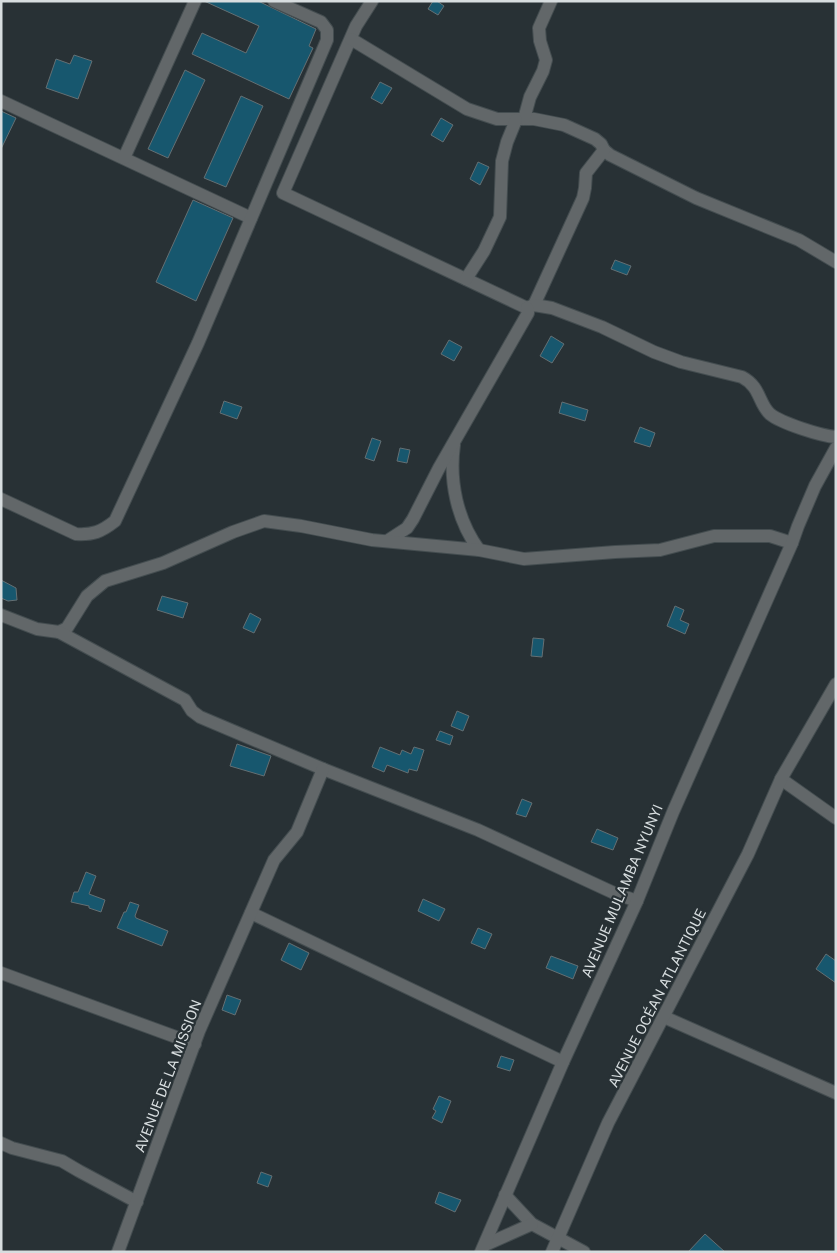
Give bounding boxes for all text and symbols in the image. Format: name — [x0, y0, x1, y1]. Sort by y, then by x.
street label: AVENUE MULAMBA NYUNYI — [578, 802, 666, 980]
street label: AVENUE OCÉAN ATLANTIQUE — [604, 906, 709, 1090]
street label: AVENUE DE LA MISSION — [131, 997, 205, 1155]

